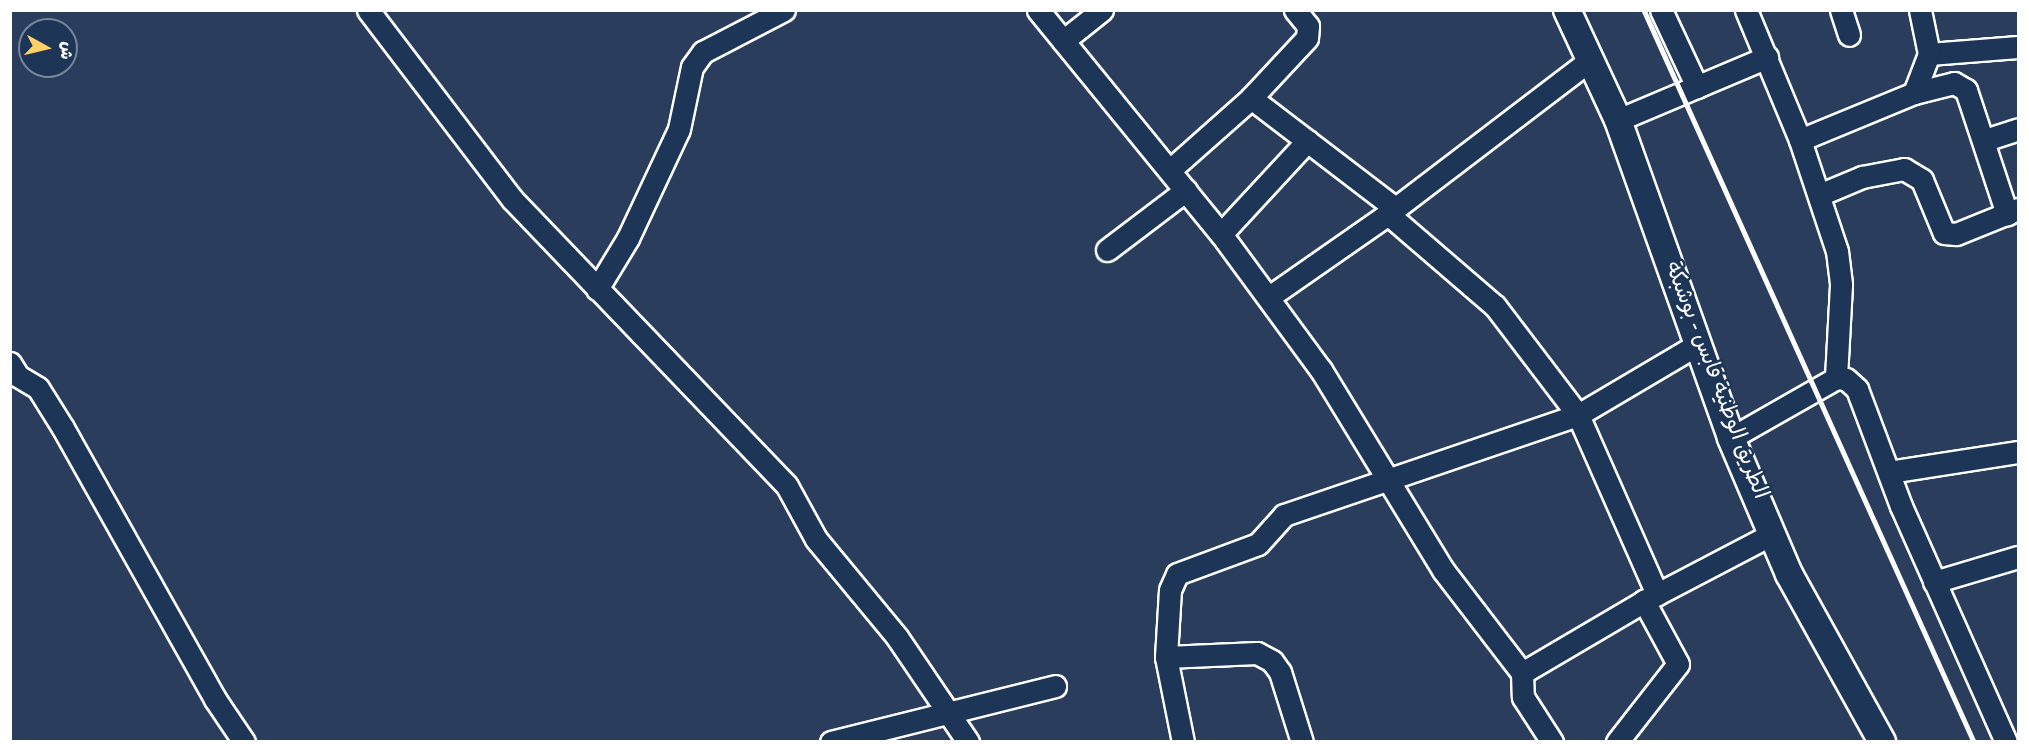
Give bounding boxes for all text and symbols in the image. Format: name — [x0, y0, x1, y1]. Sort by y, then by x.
north arrow — [18, 18, 78, 78]
text: ش — [54, 40, 75, 60]
street label: الطريق الوطنية قابس - بوشبكة — [1656, 258, 1772, 504]

